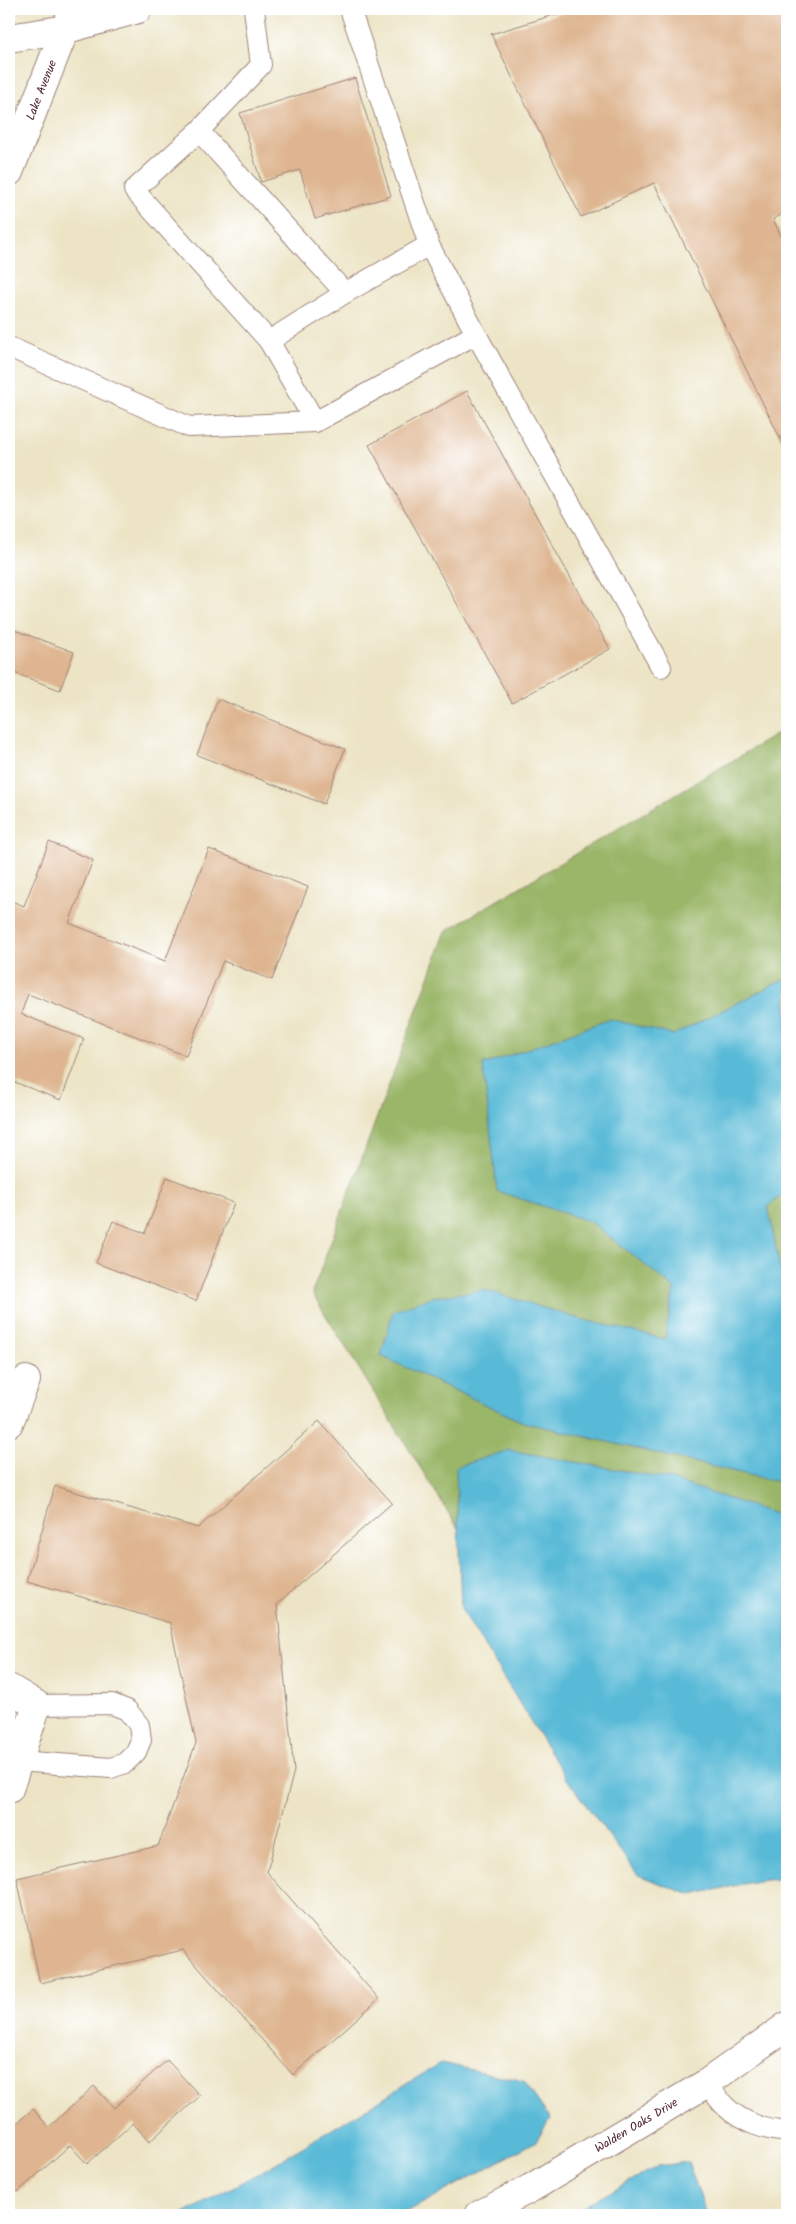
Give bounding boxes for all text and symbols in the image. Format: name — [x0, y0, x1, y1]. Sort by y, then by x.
street label: Lake Avenue — [21, 57, 62, 123]
street label: Walden Oaks Drive — [591, 2093, 682, 2158]

